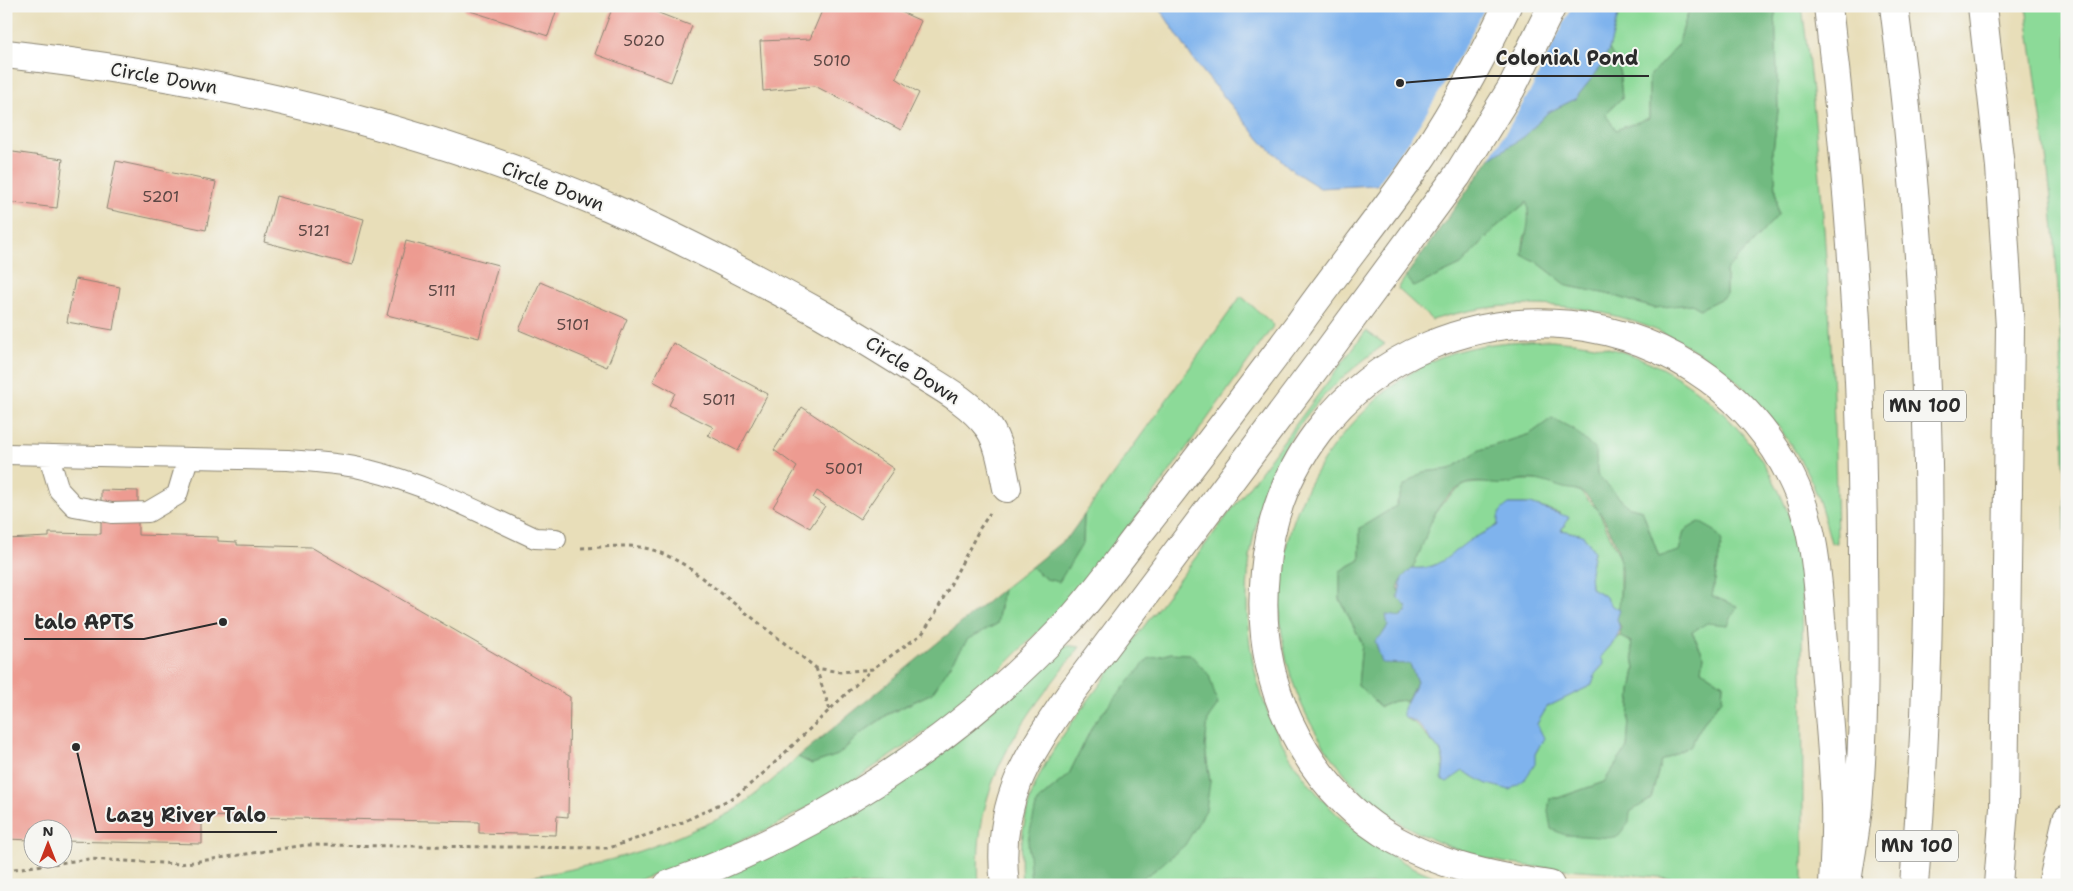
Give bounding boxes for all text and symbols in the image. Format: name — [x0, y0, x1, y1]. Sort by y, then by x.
house number: 5020 — [623, 30, 665, 51]
callout: Colonial Pond — [1486, 41, 1649, 76]
text: Colonial Pond — [1495, 45, 1639, 71]
house number: 5010 — [813, 50, 851, 71]
street label: Circle Down — [109, 56, 219, 100]
street label: Circle Down — [498, 155, 608, 217]
house number: 5201 — [142, 186, 180, 207]
house number: 5121 — [298, 220, 330, 241]
house number: 5111 — [428, 280, 456, 301]
house number: 5101 — [557, 314, 589, 335]
street label: Circle Down — [861, 330, 965, 410]
house number: 5011 — [702, 389, 736, 410]
road number: MN 100 — [1884, 391, 1966, 422]
house number: 5001 — [825, 458, 863, 479]
callout: talo APTS — [24, 604, 144, 639]
text: talo APTS — [34, 609, 134, 635]
callout: Lazy River Talo — [96, 797, 277, 832]
text: Lazy River Talo — [106, 802, 266, 828]
north arrow — [22, 818, 72, 868]
text: N — [42, 822, 54, 840]
road number: MN 100 — [1876, 830, 1958, 861]

